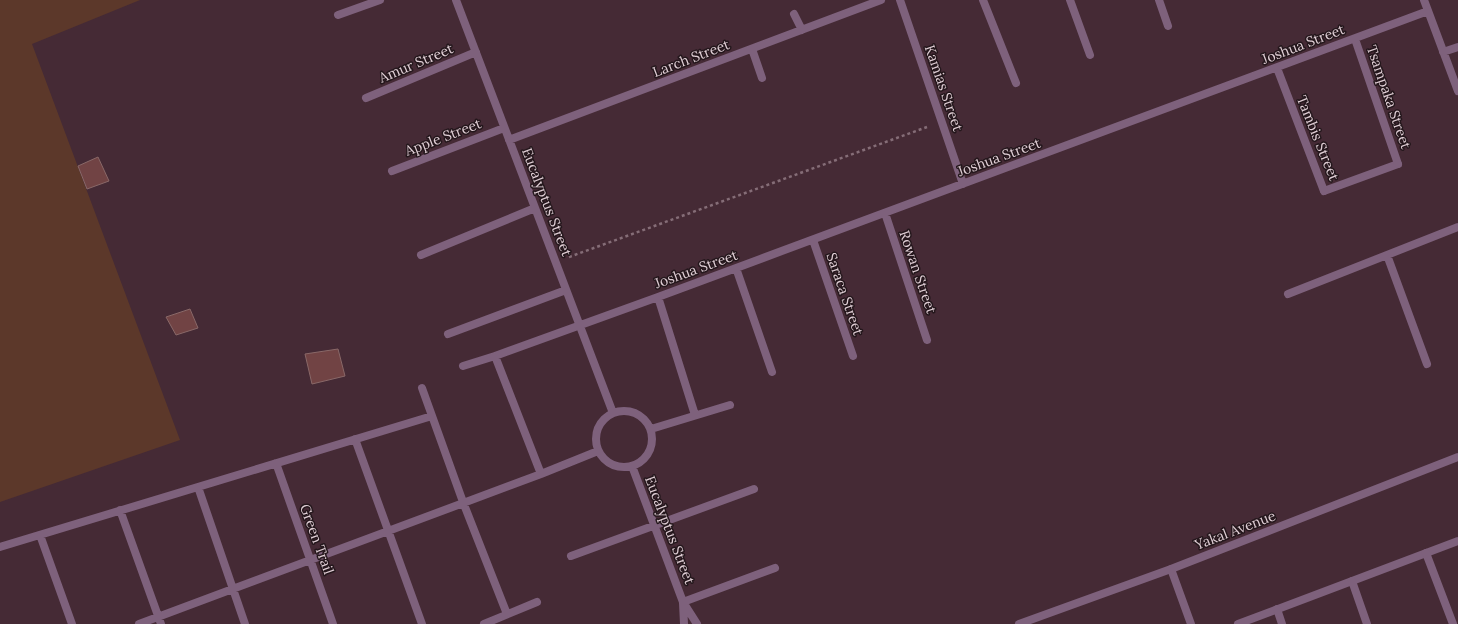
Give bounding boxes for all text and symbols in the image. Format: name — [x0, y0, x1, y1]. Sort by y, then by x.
street label: Joshua Street — [1258, 20, 1347, 68]
street label: Larch Street — [650, 35, 732, 81]
street label: Amur Street — [375, 39, 456, 87]
street label: Kamias Street — [921, 42, 967, 134]
street label: Tsampaka Street — [1363, 43, 1415, 152]
street label: Tambis Street — [1293, 93, 1343, 184]
street label: Apple Street — [401, 114, 484, 160]
street label: Joshua Street — [954, 133, 1044, 181]
street label: Eucalyptus Street — [518, 145, 576, 259]
street label: Rowan Street — [895, 228, 941, 317]
street label: Joshua Street — [651, 245, 741, 293]
street label: Saraca Street — [822, 250, 868, 338]
street label: Eucalyptus Street — [641, 473, 699, 587]
street label: Green Trail — [296, 501, 338, 577]
street label: Yakal Avenue — [1191, 506, 1278, 554]

